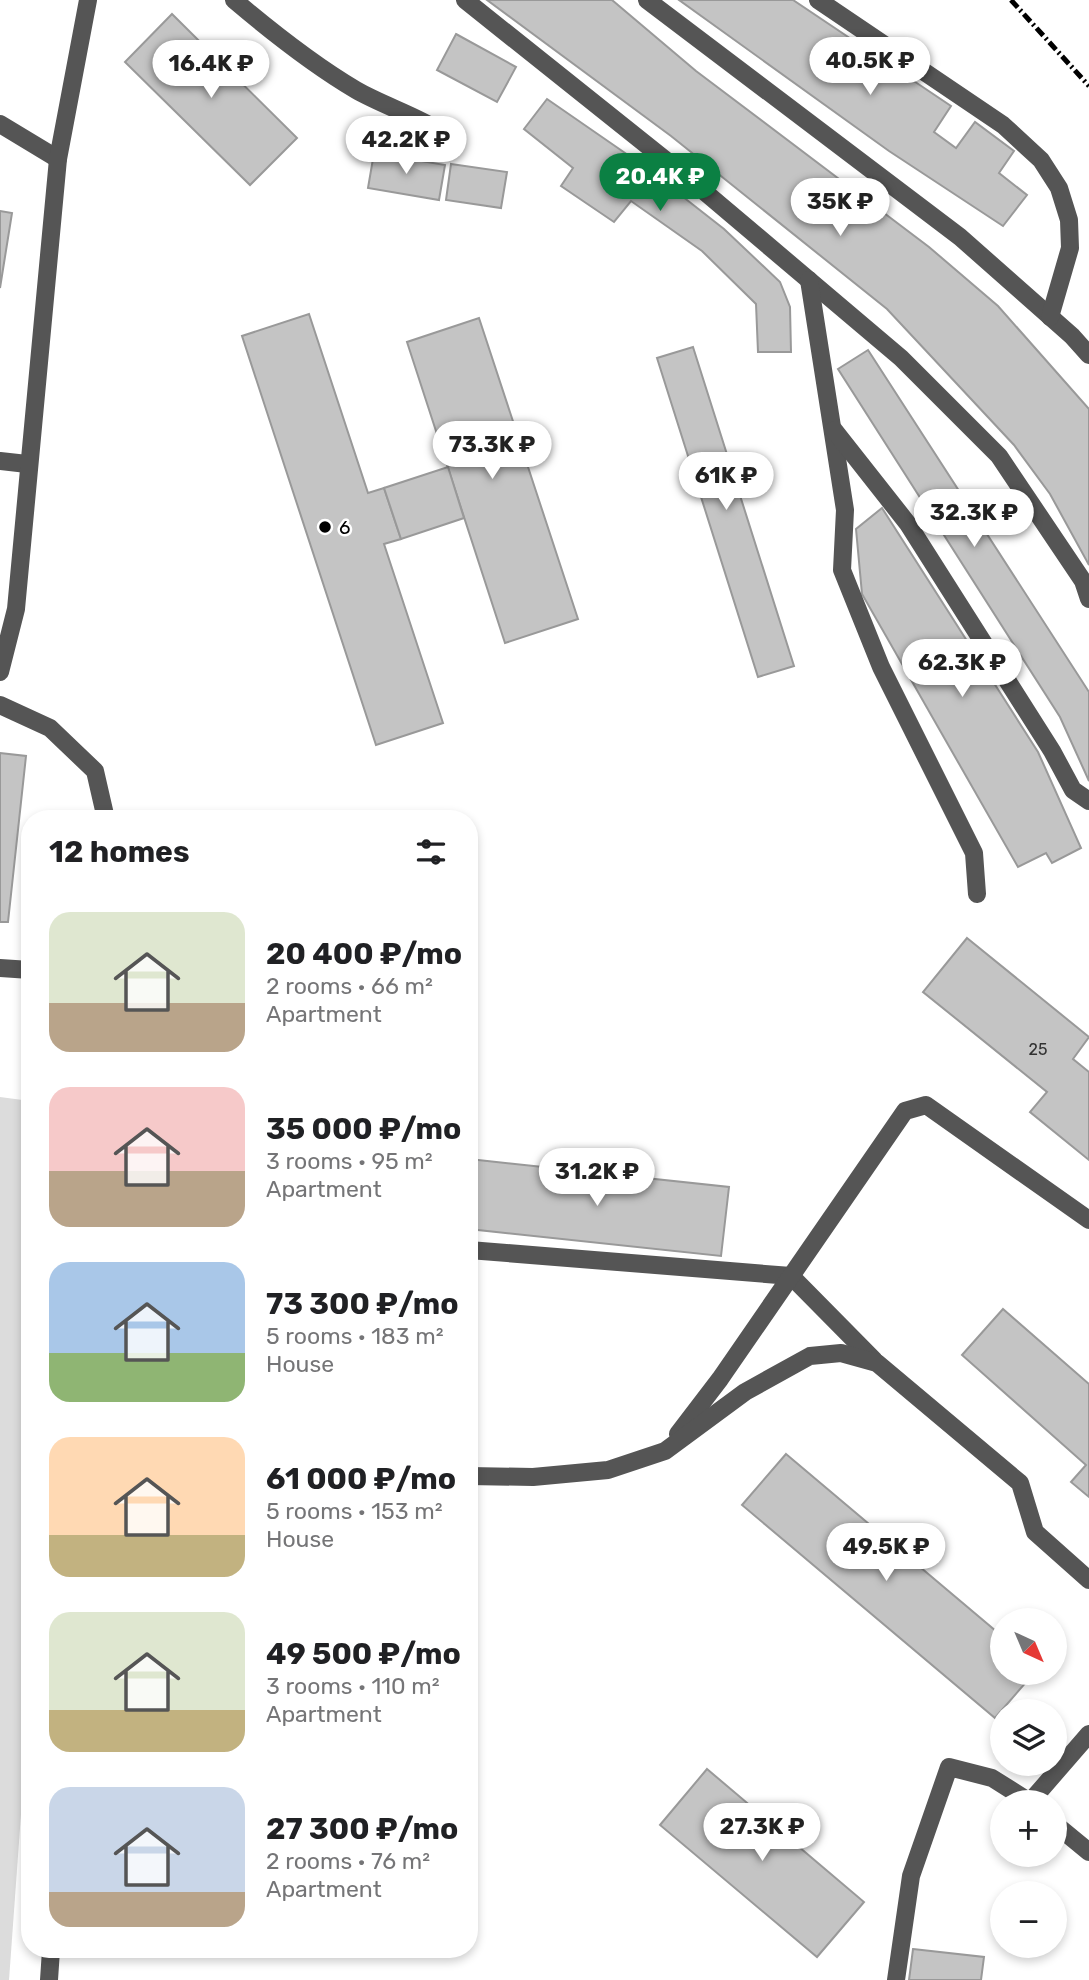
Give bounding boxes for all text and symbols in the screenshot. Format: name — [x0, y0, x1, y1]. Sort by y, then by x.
pin: 40.5K ₽ — [805, 38, 935, 97]
pin: 16.4K ₽ — [146, 41, 276, 100]
text: 40.5K ₽ — [825, 46, 915, 74]
text: 16.4K ₽ — [168, 49, 254, 77]
pin: 42.2K ₽ — [341, 116, 471, 176]
text: 42.2K ₽ — [362, 125, 450, 153]
pin: 20.4K ₽ — [595, 154, 725, 213]
text: 20.4K ₽ — [615, 162, 705, 190]
pin: 35K ₽ — [791, 178, 889, 238]
text: 35K ₽ — [807, 187, 873, 215]
pin: 73.3K ₽ — [427, 421, 557, 481]
text: 73.3K ₽ — [449, 430, 535, 458]
pin: 61K ₽ — [677, 452, 775, 512]
text: 61K ₽ — [695, 461, 757, 489]
pin: 32.3K ₽ — [909, 490, 1039, 549]
text: 32.3K ₽ — [930, 498, 1018, 526]
place label: 6 — [339, 516, 350, 539]
marker: 6 — [317, 519, 333, 535]
pin: 62.3K ₽ — [897, 640, 1027, 699]
text: 62.3K ₽ — [918, 648, 1006, 676]
icon: filters — [412, 833, 450, 871]
text: 12 homes — [49, 834, 190, 870]
text: 20 400 ₽/mo — [266, 936, 462, 972]
icon: home — [105, 940, 189, 1024]
text: 2 rooms · 66 m² — [266, 972, 433, 1000]
text: Apartment — [266, 1000, 382, 1028]
house number: 25 — [1029, 1040, 1047, 1059]
text: 35 000 ₽/mo — [266, 1111, 461, 1147]
icon: home — [105, 1115, 189, 1199]
text: 3 rooms · 95 m² — [266, 1147, 433, 1175]
pin: 31.2K ₽ — [532, 1148, 662, 1208]
text: 31.2K ₽ — [555, 1157, 639, 1185]
text: Apartment — [266, 1175, 382, 1203]
text: 73 300 ₽/mo — [266, 1286, 459, 1322]
icon: home — [105, 1290, 189, 1374]
text: 5 rooms · 183 m² — [266, 1322, 443, 1350]
text: House — [266, 1350, 334, 1378]
text: 61 000 ₽/mo — [266, 1461, 456, 1497]
icon: home — [105, 1465, 189, 1549]
text: 5 rooms · 153 m² — [266, 1497, 443, 1525]
pin: 49.5K ₽ — [821, 1524, 951, 1583]
text: House — [266, 1525, 334, 1553]
text: 49.5K ₽ — [842, 1532, 930, 1560]
north arrow — [990, 1608, 1068, 1685]
map controls — [990, 1608, 1067, 1958]
text: 49 500 ₽/mo — [266, 1636, 461, 1672]
icon: home — [105, 1640, 189, 1724]
text: 3 rooms · 110 m² — [266, 1672, 440, 1700]
button: layers — [990, 1699, 1067, 1776]
text: Apartment — [266, 1700, 382, 1728]
button: + — [990, 1790, 1067, 1867]
pin: 27.3K ₽ — [697, 1804, 827, 1863]
text: 27 300 ₽/mo — [266, 1811, 458, 1847]
text: 27.3K ₽ — [719, 1812, 805, 1840]
icon: home — [105, 1815, 189, 1899]
text: 2 rooms · 76 m² — [266, 1847, 430, 1875]
text: Apartment — [266, 1875, 382, 1903]
button: − — [990, 1881, 1067, 1958]

